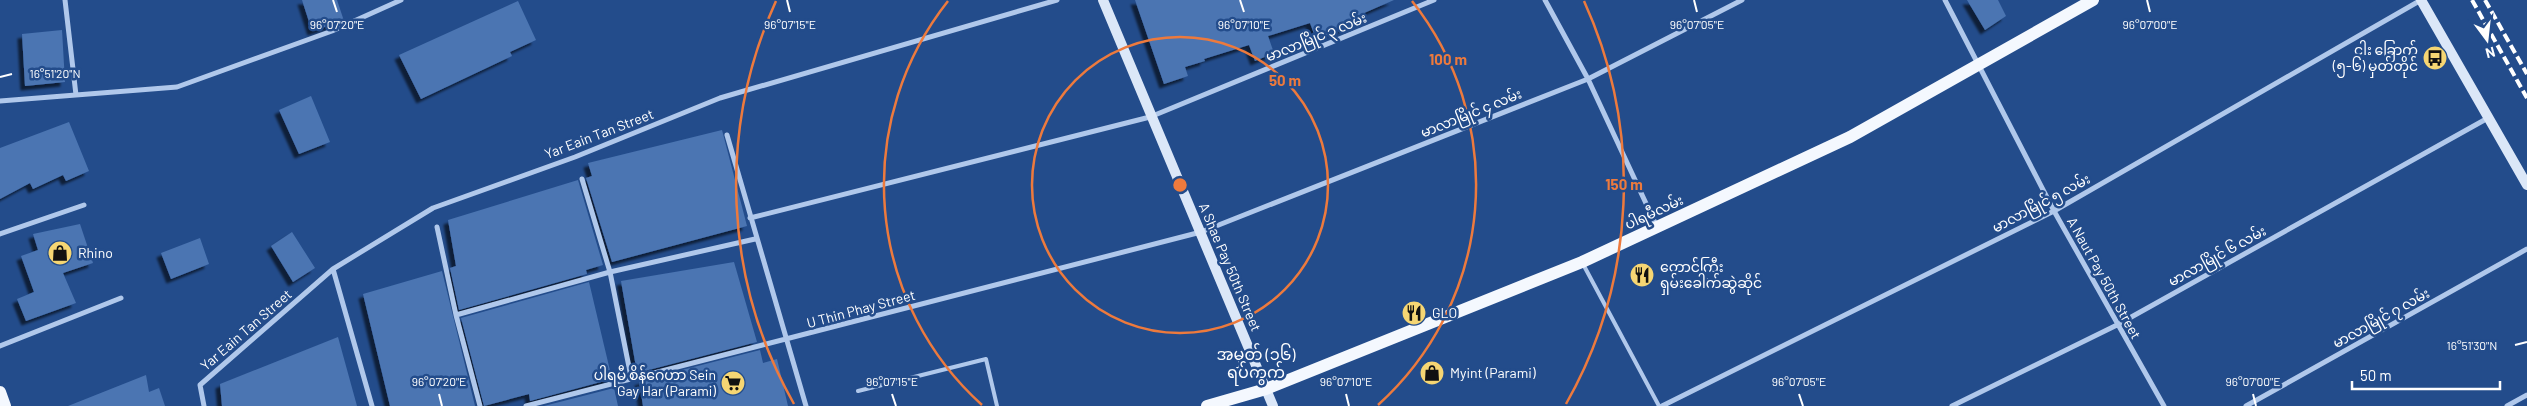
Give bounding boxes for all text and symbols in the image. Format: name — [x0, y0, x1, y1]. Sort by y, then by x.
street label: မာလာမြိုင် ၃ လမ်း — [1262, 8, 1370, 68]
north arrow — [2462, 15, 2512, 65]
text: 96°07'20"E — [310, 17, 364, 31]
text: 96°07'15"E — [764, 17, 816, 31]
text: 96°07'10"E — [1218, 17, 1270, 31]
text: 96°07'05"E — [1670, 17, 1724, 31]
text: 96°07'00"E — [2122, 17, 2178, 31]
place label: ငါး ခြောက် (၅-၆) မှတ်တိုင် — [2332, 40, 2418, 78]
text: N — [2484, 44, 2497, 62]
bus stop icon: ငါး ခြောက် (၅-၆) မှတ်တိုင် — [2422, 45, 2448, 71]
text: 100 m — [1429, 50, 1467, 68]
text: 16°51'20"N — [29, 66, 81, 80]
text: 50 m — [1269, 71, 1301, 89]
street label: မာလာမြိုင် ၄ လမ်း — [1417, 84, 1525, 144]
street label: Yar Eain Tan Street — [542, 105, 656, 162]
street label: မာလာမြိုင် ၅ လမ်း — [1988, 169, 2095, 239]
text: 150 m — [1605, 175, 1643, 193]
centre of rings — [1171, 176, 1189, 194]
street label: ပါရမီလမ်း — [1622, 190, 1687, 236]
street label: A Shae Pay 50th Street — [1196, 200, 1265, 334]
street label: A Naut Pay 50th Street — [2064, 214, 2145, 342]
street label: မာလာမြိုင် ၆ လမ်း — [2164, 221, 2271, 293]
shop icon: Rhino — [47, 240, 73, 266]
place label: Rhino — [78, 244, 113, 261]
place label: တောင်ကြီး ရှမ်းခေါက်ဆွဲဆိုင် — [1660, 257, 1762, 295]
restaurant icon: တောင်ကြီး ရှမ်းခေါက်ဆွဲဆိုင် — [1629, 262, 1655, 288]
street label: မာလာမြိုင် ၇ လမ်း — [2329, 283, 2434, 355]
street label: Yar Eain Tan Street — [197, 285, 295, 374]
street label: U Thin Phay Street — [805, 286, 917, 331]
restaurant icon: GLO — [1401, 300, 1427, 326]
place label: GLO — [1432, 304, 1457, 321]
text: 16°51'30"N — [2447, 338, 2497, 352]
district label: အမှတ် (၁၆) ရပ်ကွက် — [1217, 343, 1296, 386]
scale bar — [2352, 358, 2500, 390]
shop icon: Myint (Parami) — [1419, 360, 1445, 386]
place label: Myint (Parami) — [1450, 364, 1536, 381]
place label: ပါရမီ စိန်ဂေဟာ Sein Gay Har (Parami) — [594, 365, 716, 399]
text: 50 m — [2360, 366, 2392, 384]
supermarket icon: ပါရမီ စိန်ဂေဟာ Sein Gay Har (Parami) — [720, 370, 746, 396]
text: 96°07'20"E — [412, 374, 466, 388]
text: 96°07'15"E — [866, 374, 918, 388]
text: 96°07'10"E — [1320, 374, 1372, 388]
text: 96°07'05"E — [1772, 374, 1826, 388]
text: 96°07'00"E — [2225, 374, 2281, 388]

